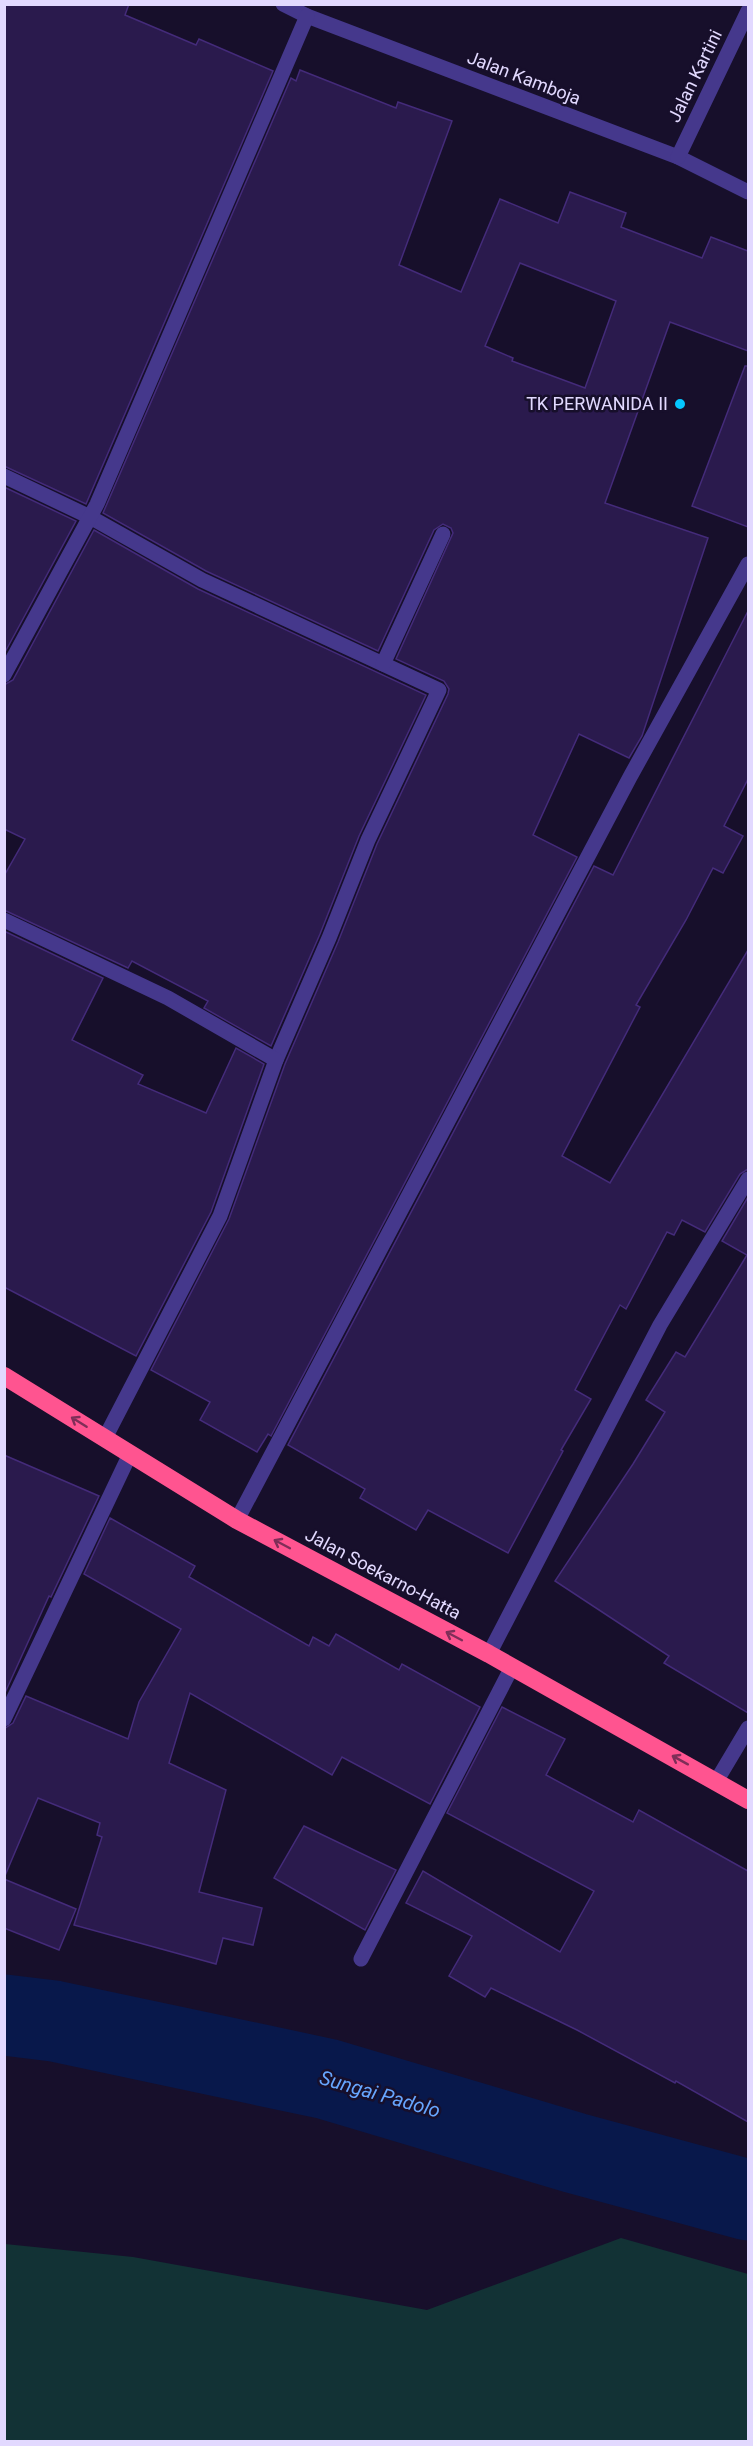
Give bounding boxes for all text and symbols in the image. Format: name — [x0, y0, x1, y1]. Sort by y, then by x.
street label: Jalan Kartini — [663, 26, 726, 126]
street label: Jalan Kamboja — [465, 46, 584, 109]
place label: TK PERWANIDA II — [526, 393, 668, 414]
marker: TK PERWANIDA II — [673, 397, 687, 411]
one-way arrow — [71, 1415, 88, 1427]
street label: Jalan Soekarno-Hatta — [302, 1524, 465, 1623]
one-way arrow — [273, 1538, 291, 1549]
one-way arrow — [445, 1630, 463, 1641]
one-way arrow — [672, 1754, 689, 1766]
water label: Sungai Padolo — [317, 2065, 443, 2123]

